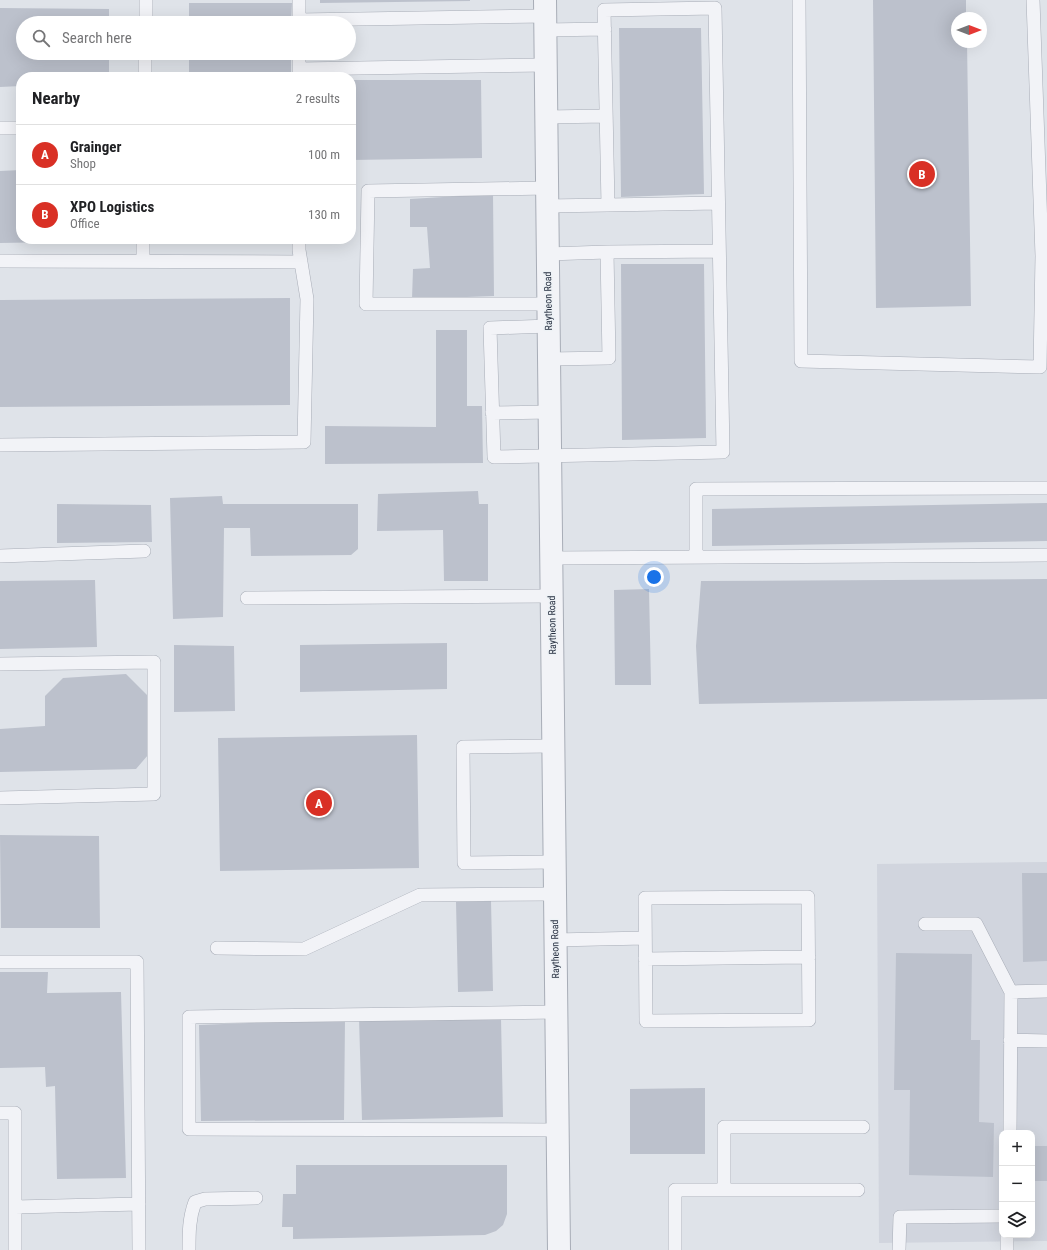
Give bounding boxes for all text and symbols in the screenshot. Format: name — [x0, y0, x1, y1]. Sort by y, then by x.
north arrow — [951, 12, 987, 48]
search box — [16, 16, 356, 60]
icon: search — [30, 27, 52, 49]
text: Search here — [62, 29, 132, 47]
text: Nearby — [32, 88, 80, 108]
text: 2 results — [296, 91, 340, 106]
text: Grainger — [70, 138, 121, 156]
text: A — [41, 147, 49, 162]
text: 100 m — [308, 147, 340, 162]
text: Shop — [70, 156, 96, 171]
pin: B — [909, 159, 935, 189]
text: XPO Logistics — [70, 198, 154, 216]
text: B — [41, 207, 49, 222]
text: 130 m — [308, 207, 340, 222]
text: Office — [70, 216, 100, 231]
street label: Raytheon Road — [542, 271, 554, 331]
your location — [644, 567, 664, 587]
street label: Raytheon Road — [546, 595, 558, 655]
pin: A — [306, 788, 332, 818]
street label: Raytheon Road — [549, 919, 561, 979]
map controls — [999, 1130, 1035, 1238]
button: + — [999, 1130, 1035, 1166]
button: − — [999, 1166, 1035, 1202]
button: layers — [999, 1202, 1035, 1238]

